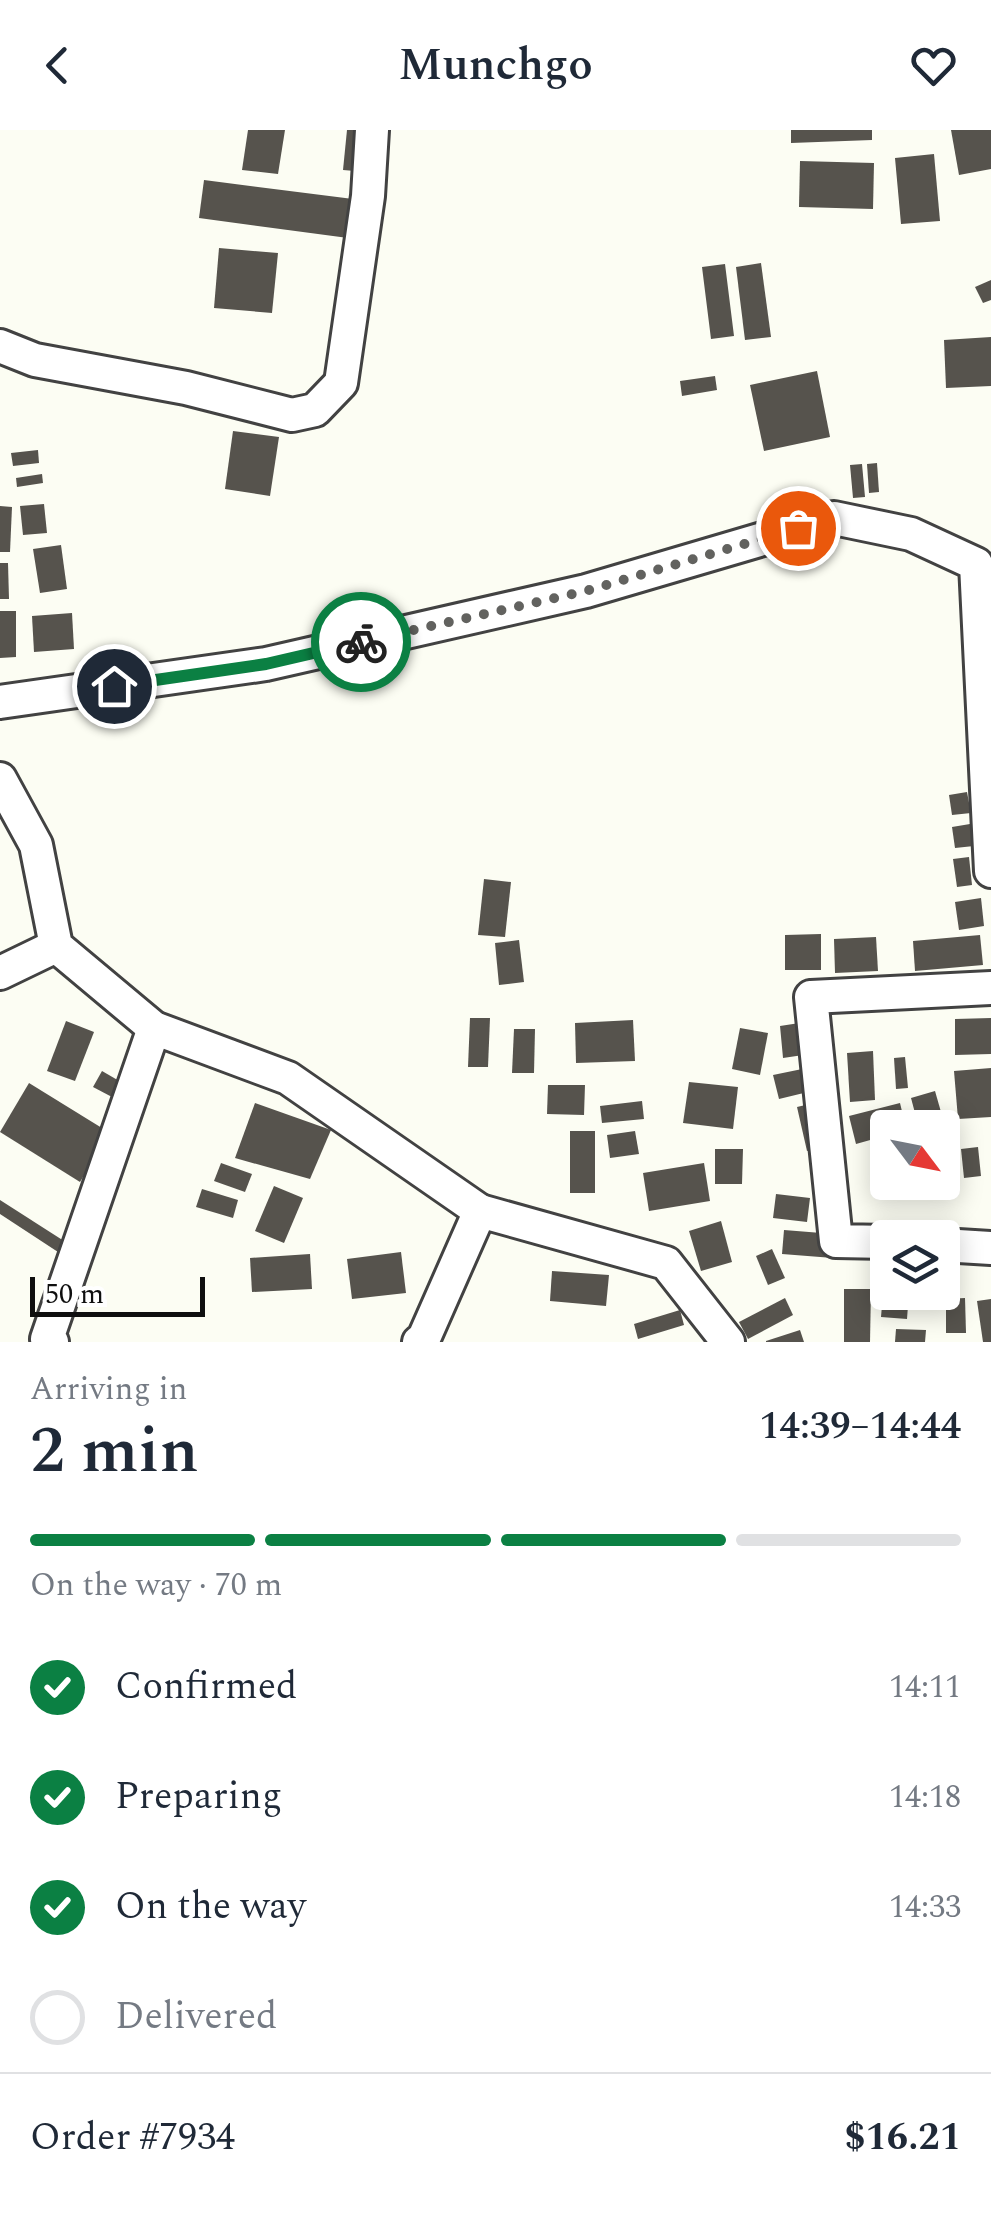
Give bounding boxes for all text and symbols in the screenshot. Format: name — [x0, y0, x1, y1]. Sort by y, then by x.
text: Munchgo — [398, 31, 593, 100]
icon: back — [30, 38, 85, 93]
icon: heart — [906, 38, 961, 93]
pin — [756, 486, 841, 571]
icon: bag — [771, 501, 826, 556]
courier — [311, 592, 411, 692]
icon: bike — [334, 615, 389, 670]
pin — [72, 644, 157, 729]
icon: home — [87, 659, 142, 714]
north arrow — [870, 1110, 960, 1200]
map controls — [870, 1110, 960, 1310]
button: layers — [870, 1220, 960, 1310]
scale bar — [30, 1272, 205, 1316]
text: 50 m — [45, 1273, 104, 1316]
text: Arriving in — [30, 1365, 187, 1414]
text: 14:39–14:44 — [759, 1398, 961, 1456]
text: 2 min — [30, 1402, 199, 1501]
text: On the way · 70 m — [30, 1561, 282, 1610]
text: Confirmed — [115, 1658, 297, 1716]
icon: check — [30, 1660, 85, 1715]
text: 14:11 — [889, 1663, 961, 1712]
text: Preparing — [115, 1768, 282, 1826]
icon: check — [30, 1770, 85, 1825]
text: 14:18 — [889, 1773, 961, 1822]
text: On the way — [115, 1878, 306, 1936]
icon: check — [30, 1880, 85, 1935]
text: 14:33 — [889, 1883, 961, 1932]
text: Delivered — [115, 1988, 277, 2046]
text: Order #7934 — [30, 2109, 235, 2167]
text: $16.21 — [844, 2109, 961, 2167]

